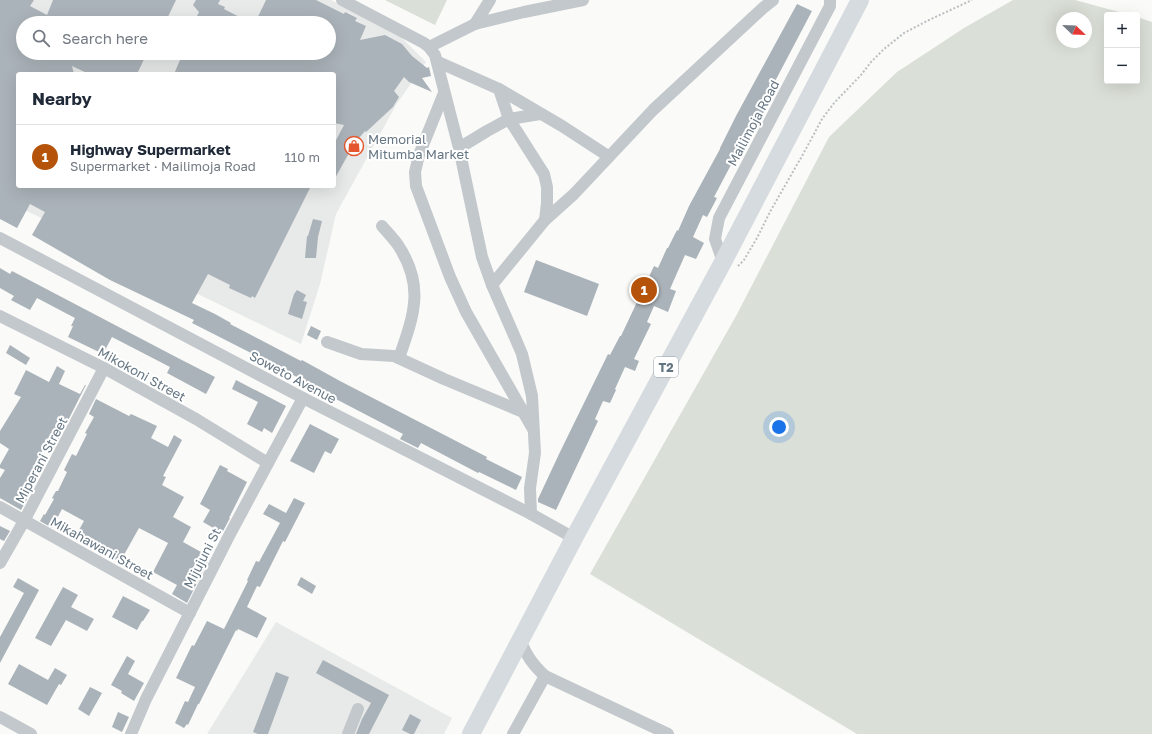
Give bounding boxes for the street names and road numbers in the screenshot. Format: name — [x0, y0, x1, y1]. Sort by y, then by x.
street label: Mailimoja Road — [724, 77, 782, 169]
street label: Mikokoni Street — [95, 343, 189, 405]
street label: Soweto Avenue — [247, 347, 339, 407]
road number: T2 — [654, 357, 678, 377]
street label: Miperani Street — [11, 414, 71, 506]
street label: Mikahawani Street — [48, 513, 156, 583]
street label: Mijujuni St — [180, 525, 224, 591]

